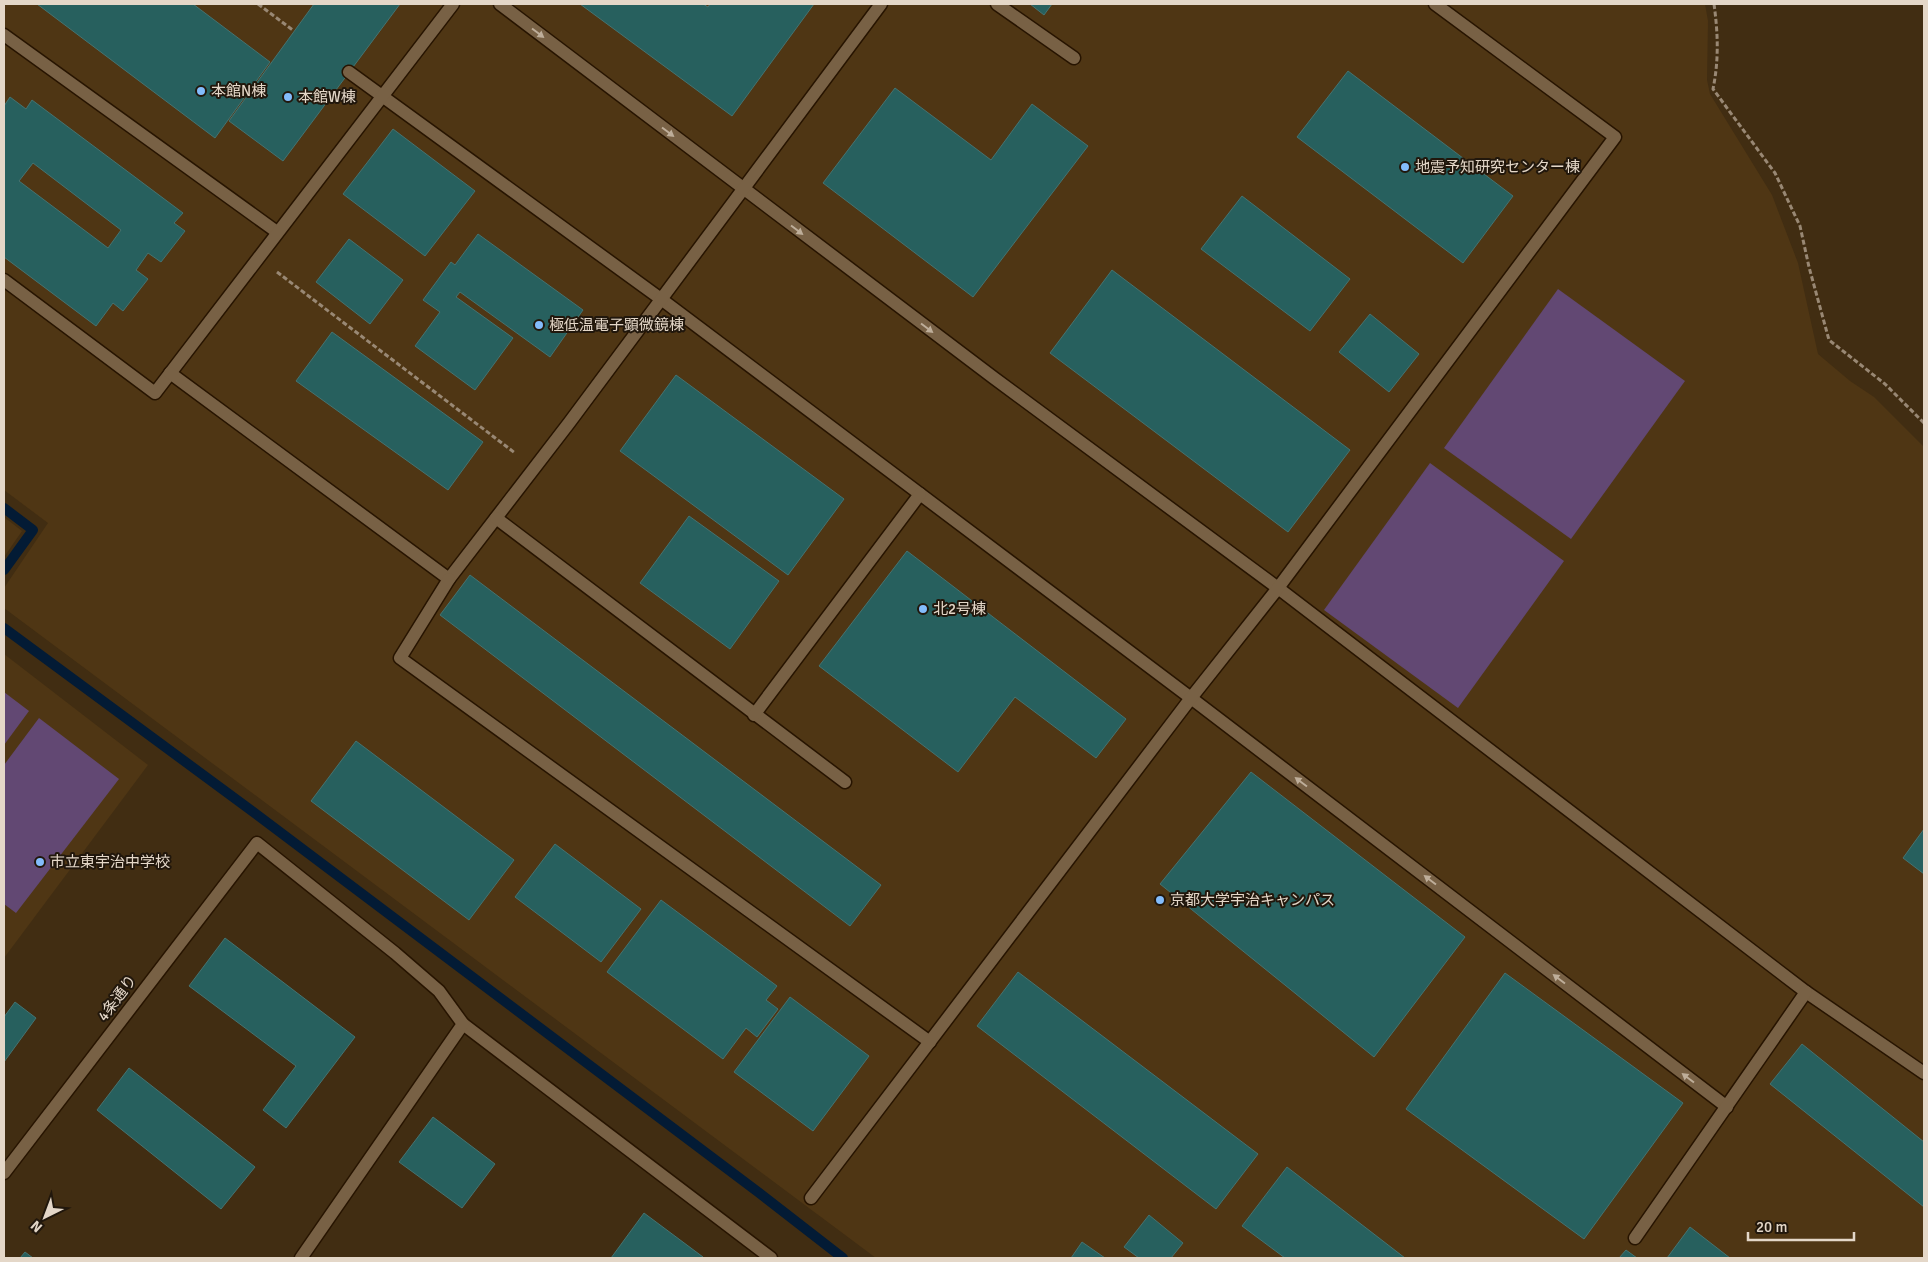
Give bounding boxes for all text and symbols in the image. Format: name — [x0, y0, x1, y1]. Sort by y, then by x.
one-way arrow — [532, 28, 545, 39]
place label: 本館N棟 — [211, 82, 266, 100]
marker: 本館N棟 — [195, 85, 207, 97]
place label: 本館W棟 — [298, 88, 356, 106]
marker: 本館W棟 — [282, 91, 294, 103]
one-way arrow — [661, 127, 675, 137]
place label: 地震予知研究センター棟 — [1415, 158, 1580, 176]
marker: 地震予知研究センター棟 — [1399, 161, 1411, 173]
one-way arrow — [790, 225, 803, 236]
place label: 極低温電子顕微鏡棟 — [549, 316, 684, 334]
marker: 極低温電子顕微鏡棟 — [533, 319, 545, 331]
one-way arrow — [920, 323, 934, 333]
place label: 北2号棟 — [933, 600, 986, 618]
marker: 北2号棟 — [917, 603, 929, 615]
one-way arrow — [1294, 777, 1308, 787]
place label: 市立東宇治中学校 — [50, 853, 170, 871]
marker: 市立東宇治中学校 — [34, 856, 46, 868]
one-way arrow — [1424, 875, 1437, 886]
place label: 京都大学宇治キャンパス — [1170, 891, 1335, 909]
marker: 京都大学宇治キャンパス — [1154, 894, 1166, 906]
street label: 4条通り — [94, 971, 140, 1025]
one-way arrow — [1552, 974, 1566, 984]
one-way arrow — [1682, 1072, 1695, 1083]
north arrow — [20, 1192, 70, 1242]
scale bar — [1748, 1210, 1854, 1242]
text: N — [27, 1217, 46, 1236]
text: 20 m — [1756, 1218, 1787, 1236]

